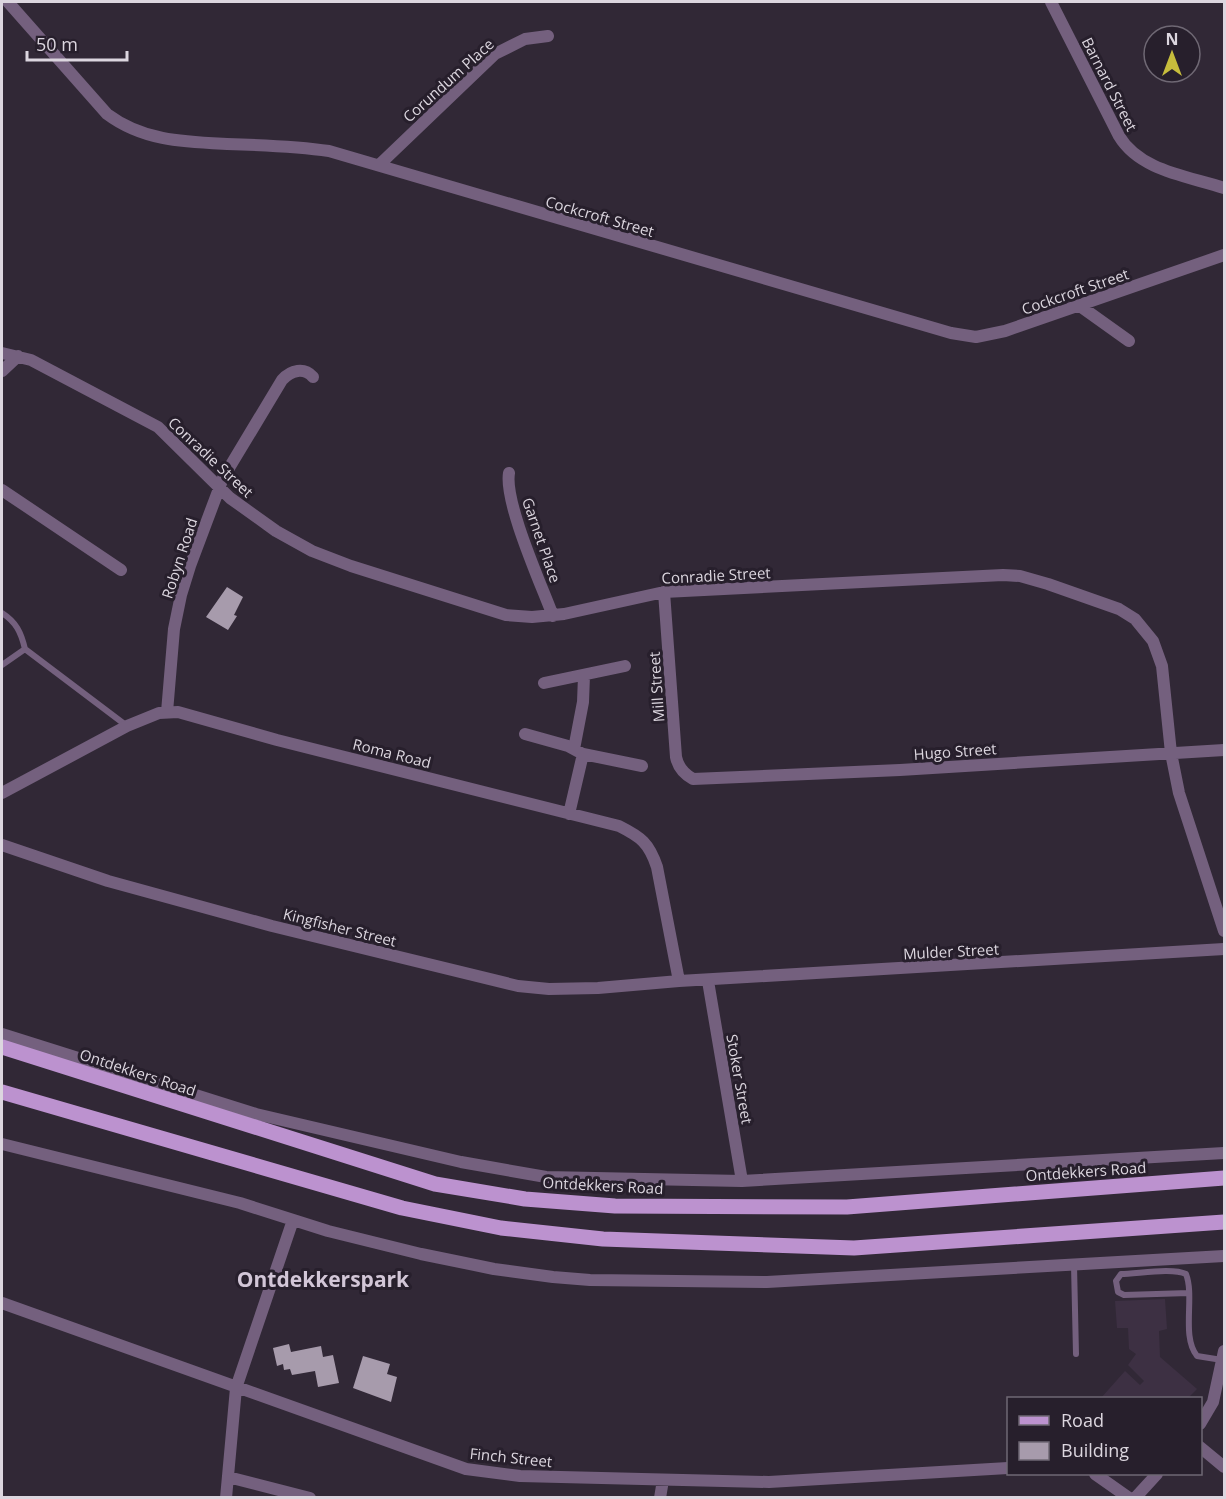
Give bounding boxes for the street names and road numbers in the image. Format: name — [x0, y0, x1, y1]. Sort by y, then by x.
street label: Corundum Place — [398, 34, 498, 126]
street label: Barnard Street — [1078, 34, 1142, 134]
street label: Cockcroft Street — [543, 191, 657, 241]
street label: Cockcroft Street — [1019, 263, 1131, 319]
street label: Conradie Street — [164, 412, 258, 502]
street label: Garnet Place — [518, 495, 566, 585]
street label: Robyn Road — [157, 515, 201, 601]
street label: Conradie Street — [661, 562, 771, 588]
street label: Mill Street — [644, 651, 668, 723]
street label: Roma Road — [351, 734, 433, 772]
street label: Hugo Street — [913, 738, 997, 764]
street label: Kingfisher Street — [281, 903, 399, 951]
street label: Mulder Street — [903, 939, 999, 963]
street label: Stoker Street — [722, 1033, 758, 1125]
street label: Ontdekkers Road — [77, 1044, 199, 1100]
street label: Ontdekkers Road — [1025, 1157, 1147, 1185]
street label: Ontdekkers Road — [542, 1172, 664, 1198]
street label: Finch Street — [469, 1443, 553, 1471]

